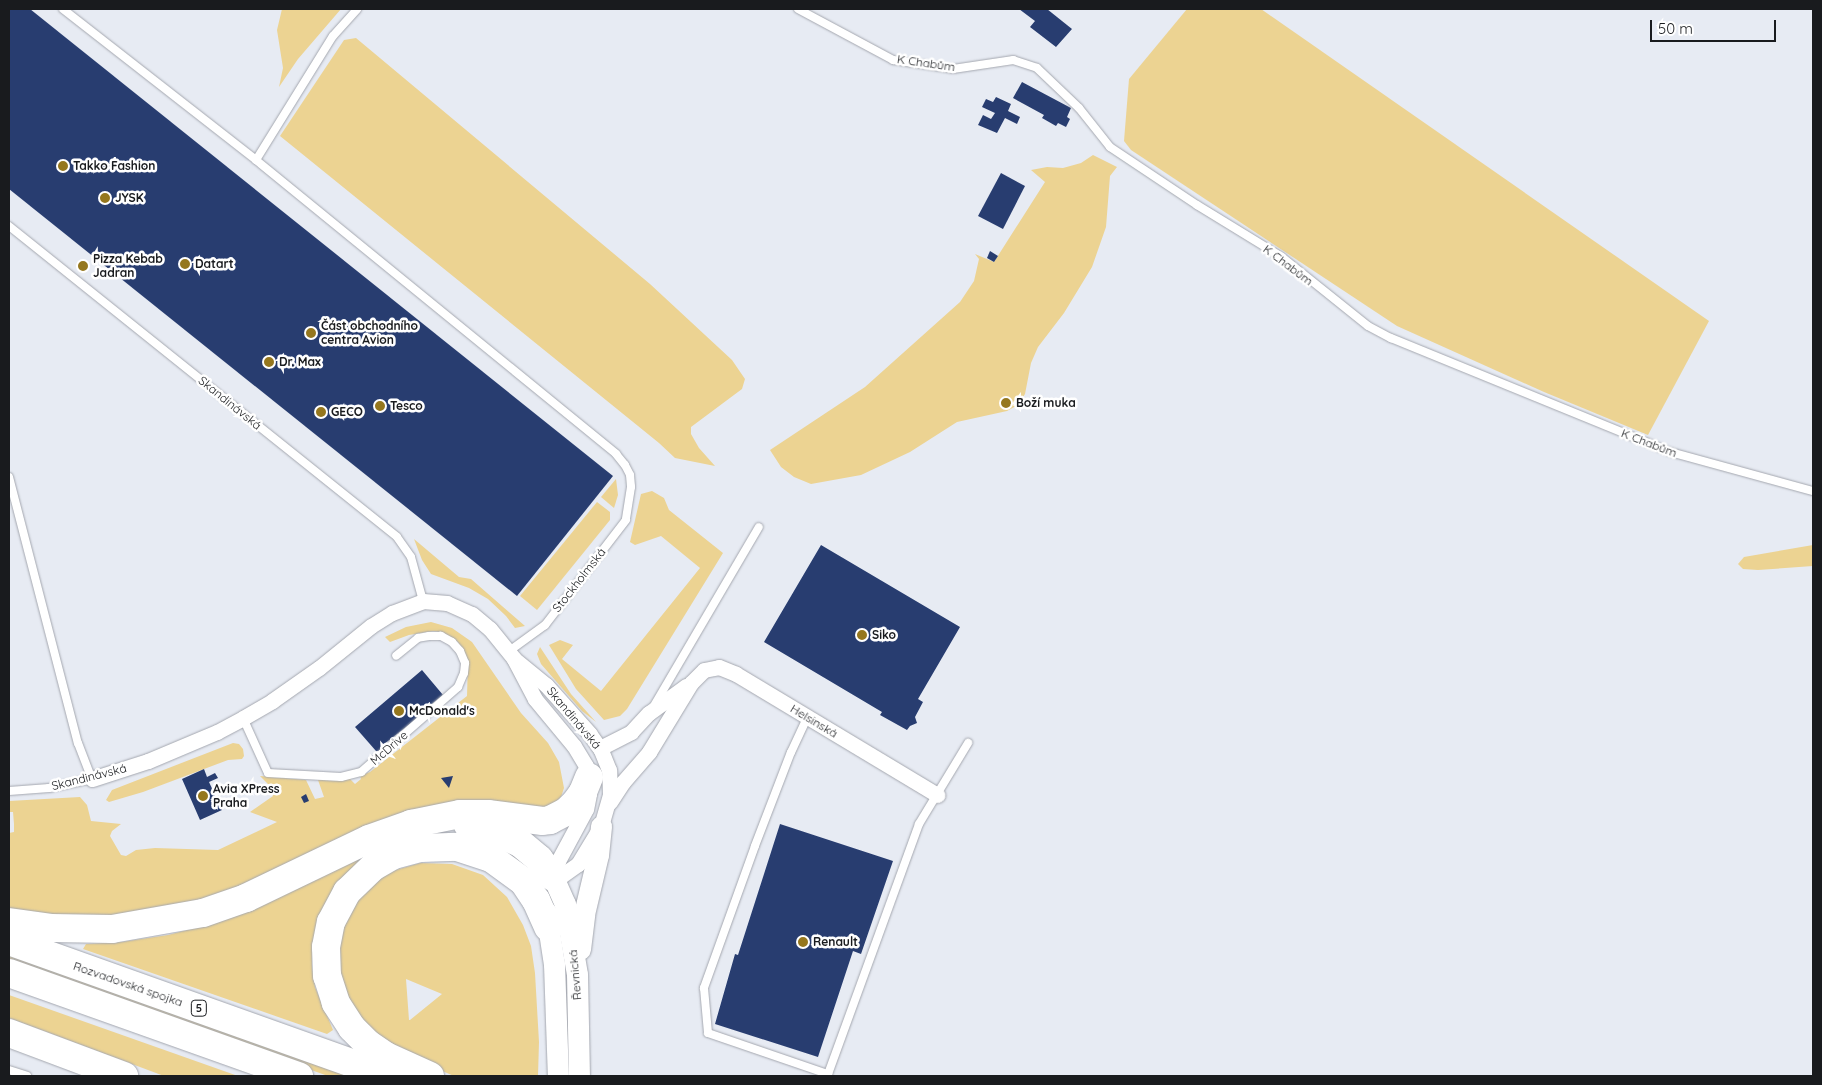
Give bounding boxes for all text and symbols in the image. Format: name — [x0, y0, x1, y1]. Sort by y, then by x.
scale bar — [1652, 10, 1778, 42]
text: 50 m — [1658, 19, 1693, 38]
street label: K Chabům — [896, 52, 956, 74]
place label: Takko Fashion — [73, 159, 155, 173]
marker: Takko Fashion — [57, 160, 69, 172]
place label: JYSK — [115, 191, 143, 205]
marker: JYSK — [99, 192, 111, 204]
street label: K Chabům — [1260, 242, 1316, 288]
place label: Pizza Kebab Jadran — [93, 252, 163, 280]
place label: Datart — [195, 257, 234, 271]
marker: Datart — [179, 258, 191, 270]
marker: Pizza Kebab Jadran — [77, 260, 89, 272]
place label: Část obchodního centra Avion — [321, 319, 418, 347]
marker: Část obchodního centra Avion — [305, 327, 317, 339]
place label: Dr. Max — [279, 355, 321, 369]
marker: Dr. Max — [263, 356, 275, 368]
street label: Skandinávská — [196, 373, 264, 433]
place label: Boží muka — [1016, 396, 1076, 410]
marker: Boží muka — [1000, 397, 1012, 409]
place label: Tesco — [390, 399, 423, 413]
marker: Tesco — [374, 400, 386, 412]
place label: GECO — [331, 405, 363, 419]
marker: GECO — [315, 406, 327, 418]
street label: K Chabům — [1619, 426, 1679, 460]
street label: Stockholmská — [549, 545, 609, 615]
place label: Siko — [872, 628, 896, 642]
marker: Siko — [856, 629, 868, 641]
street label: Skandinávská — [544, 684, 604, 752]
street label: Helsinská — [788, 701, 840, 741]
place label: McDonald's — [409, 704, 475, 718]
marker: McDonald's — [393, 705, 405, 717]
street label: McDrive — [367, 728, 411, 768]
street label: Skandinávská — [50, 761, 128, 793]
place label: Avia XPress Praha — [213, 782, 279, 810]
marker: Avia XPress Praha — [197, 790, 209, 802]
place label: Renault — [813, 935, 858, 949]
marker: Renault — [797, 936, 809, 948]
street label: Řevnická — [566, 949, 584, 1001]
street label: Rozvadovská spojka — [71, 959, 185, 1009]
road number: 5 — [190, 1000, 208, 1016]

